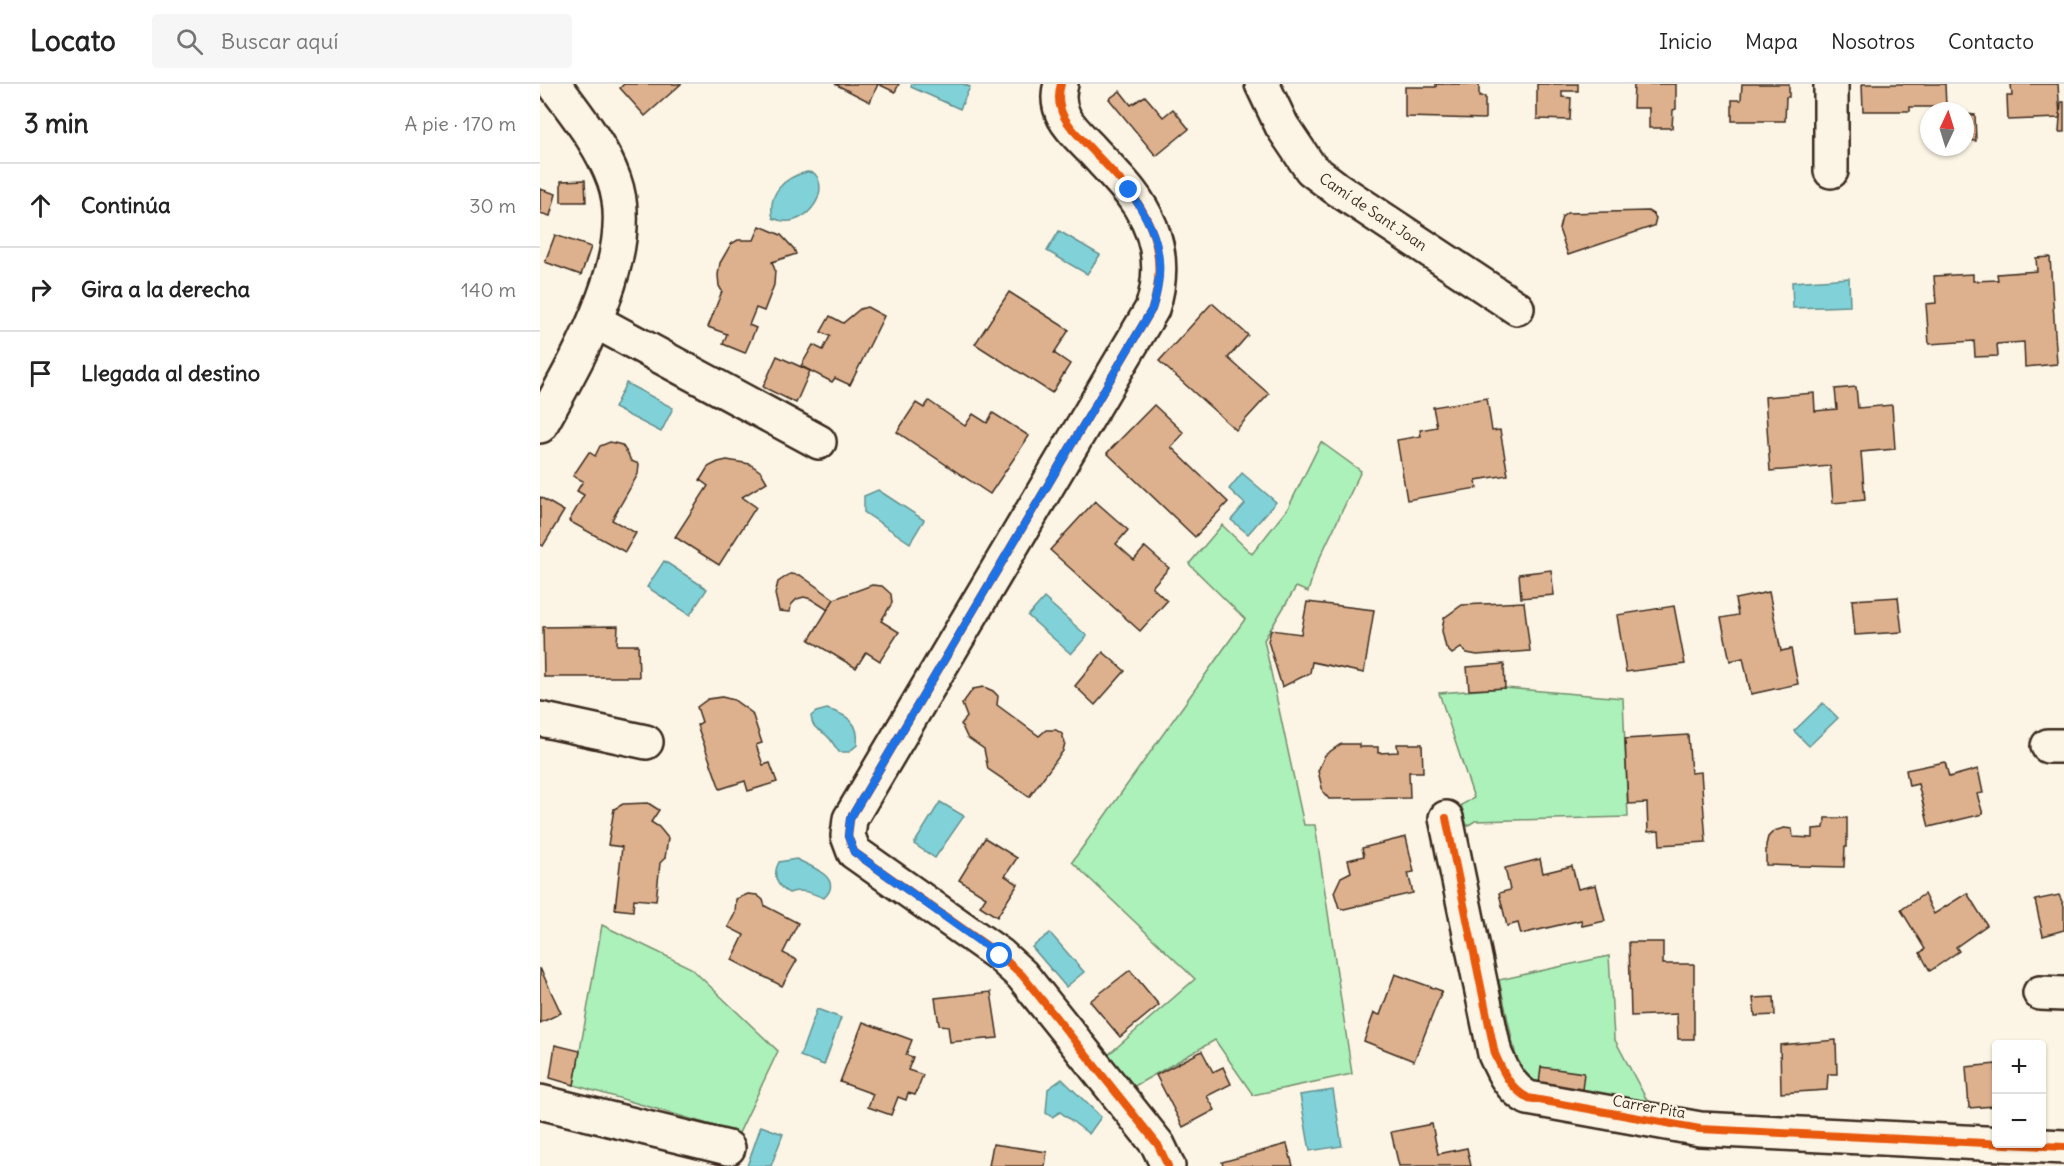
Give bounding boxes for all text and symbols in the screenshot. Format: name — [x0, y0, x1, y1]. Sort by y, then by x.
search box — [152, 14, 572, 68]
text: Locato — [30, 23, 116, 59]
icon: search — [173, 25, 206, 58]
text: Buscar aquí — [221, 27, 338, 55]
text: Inicio — [1659, 28, 1712, 55]
text: Mapa — [1745, 28, 1798, 55]
text: Nosotros — [1831, 28, 1915, 55]
text: Contacto — [1948, 28, 2034, 55]
north arrow — [1920, 102, 1974, 156]
text: 3 min — [24, 107, 89, 140]
text: A pie · 170 m — [405, 111, 516, 136]
street label: Camí de Sant Joan — [1316, 168, 1431, 255]
route end — [1115, 176, 1141, 202]
icon: ahead — [24, 189, 57, 222]
text: Continúa — [81, 191, 170, 219]
text: 30 m — [469, 193, 516, 218]
icon: right — [24, 273, 57, 306]
text: Gira a la derecha — [81, 275, 250, 303]
text: 140 m — [461, 277, 516, 302]
icon: arrive — [24, 357, 57, 390]
text: Llegada al destino — [81, 359, 260, 387]
route start — [986, 942, 1012, 968]
map controls — [1992, 1040, 2046, 1148]
button: + — [1992, 1040, 2046, 1094]
street label: Carrer Pita — [1611, 1091, 1688, 1122]
button: − — [1992, 1094, 2046, 1148]

